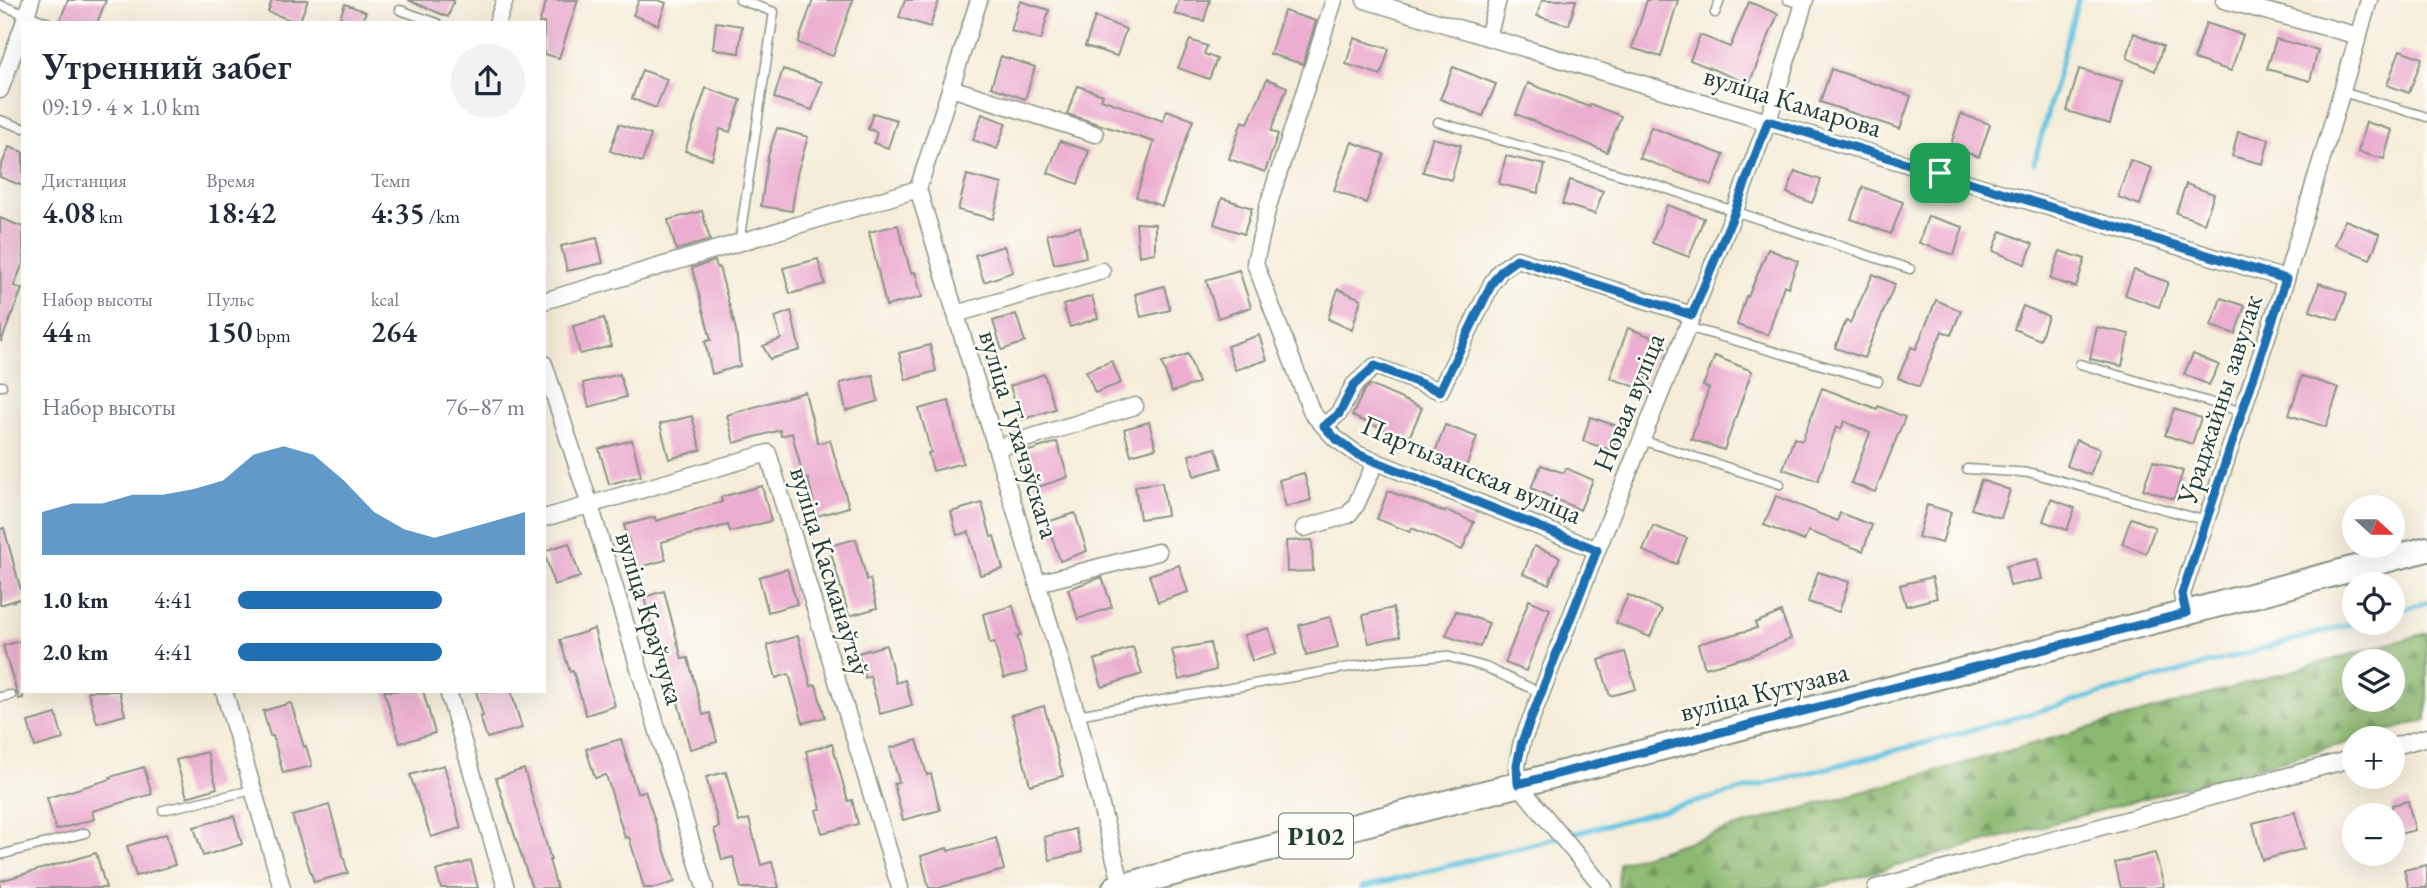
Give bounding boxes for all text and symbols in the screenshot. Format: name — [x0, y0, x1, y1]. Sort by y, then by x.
text: Утренний забег — [42, 41, 292, 90]
button: share — [451, 44, 525, 118]
street label: вуліца Камарова — [1700, 57, 1887, 145]
text: 09:19 · 4 × 1.0 km — [42, 92, 200, 122]
pin — [1910, 143, 1970, 203]
icon: arrive — [1921, 154, 1959, 192]
text: Дистанция — [42, 168, 127, 193]
text: Время — [206, 168, 255, 193]
text: Темп — [371, 168, 410, 193]
text: 4.08 — [42, 193, 95, 232]
text: 18:42 — [206, 193, 276, 232]
text: 4:35 — [371, 193, 425, 232]
text: km — [95, 204, 123, 229]
text: /km — [425, 204, 460, 229]
text: Набор высоты — [42, 287, 153, 312]
text: Пульс — [206, 287, 254, 312]
text: kcal — [371, 287, 399, 312]
street label: Ураджайны завулак — [2168, 289, 2270, 509]
text: 44 — [42, 312, 73, 351]
text: 150 — [206, 312, 253, 351]
text: 264 — [371, 312, 417, 351]
text: m — [73, 323, 91, 348]
text: bpm — [253, 323, 291, 348]
street label: вуліца Тухачэўскага — [971, 325, 1069, 543]
street label: Новая вуліца — [1584, 327, 1672, 477]
text: Набор высоты — [42, 392, 176, 422]
text: 76–87 m — [446, 392, 525, 422]
street label: Партызанская вуліца — [1356, 406, 1588, 532]
street label: вуліца Касманаўтаў — [782, 462, 880, 681]
north arrow — [2342, 495, 2404, 558]
map controls — [2342, 495, 2405, 866]
street label: вуліца Краўчука — [608, 527, 695, 710]
button: locate — [2342, 572, 2405, 635]
text: 1.0 km — [42, 585, 109, 615]
text: 4:41 — [154, 585, 193, 615]
text: 2.0 km — [42, 637, 109, 667]
text: 4:41 — [154, 637, 193, 667]
button: layers — [2342, 649, 2405, 712]
street label: вуліца Кутузава — [1676, 652, 1853, 729]
button: + — [2342, 726, 2405, 789]
button: − — [2342, 803, 2405, 866]
road number: Р102 — [1279, 814, 1353, 858]

